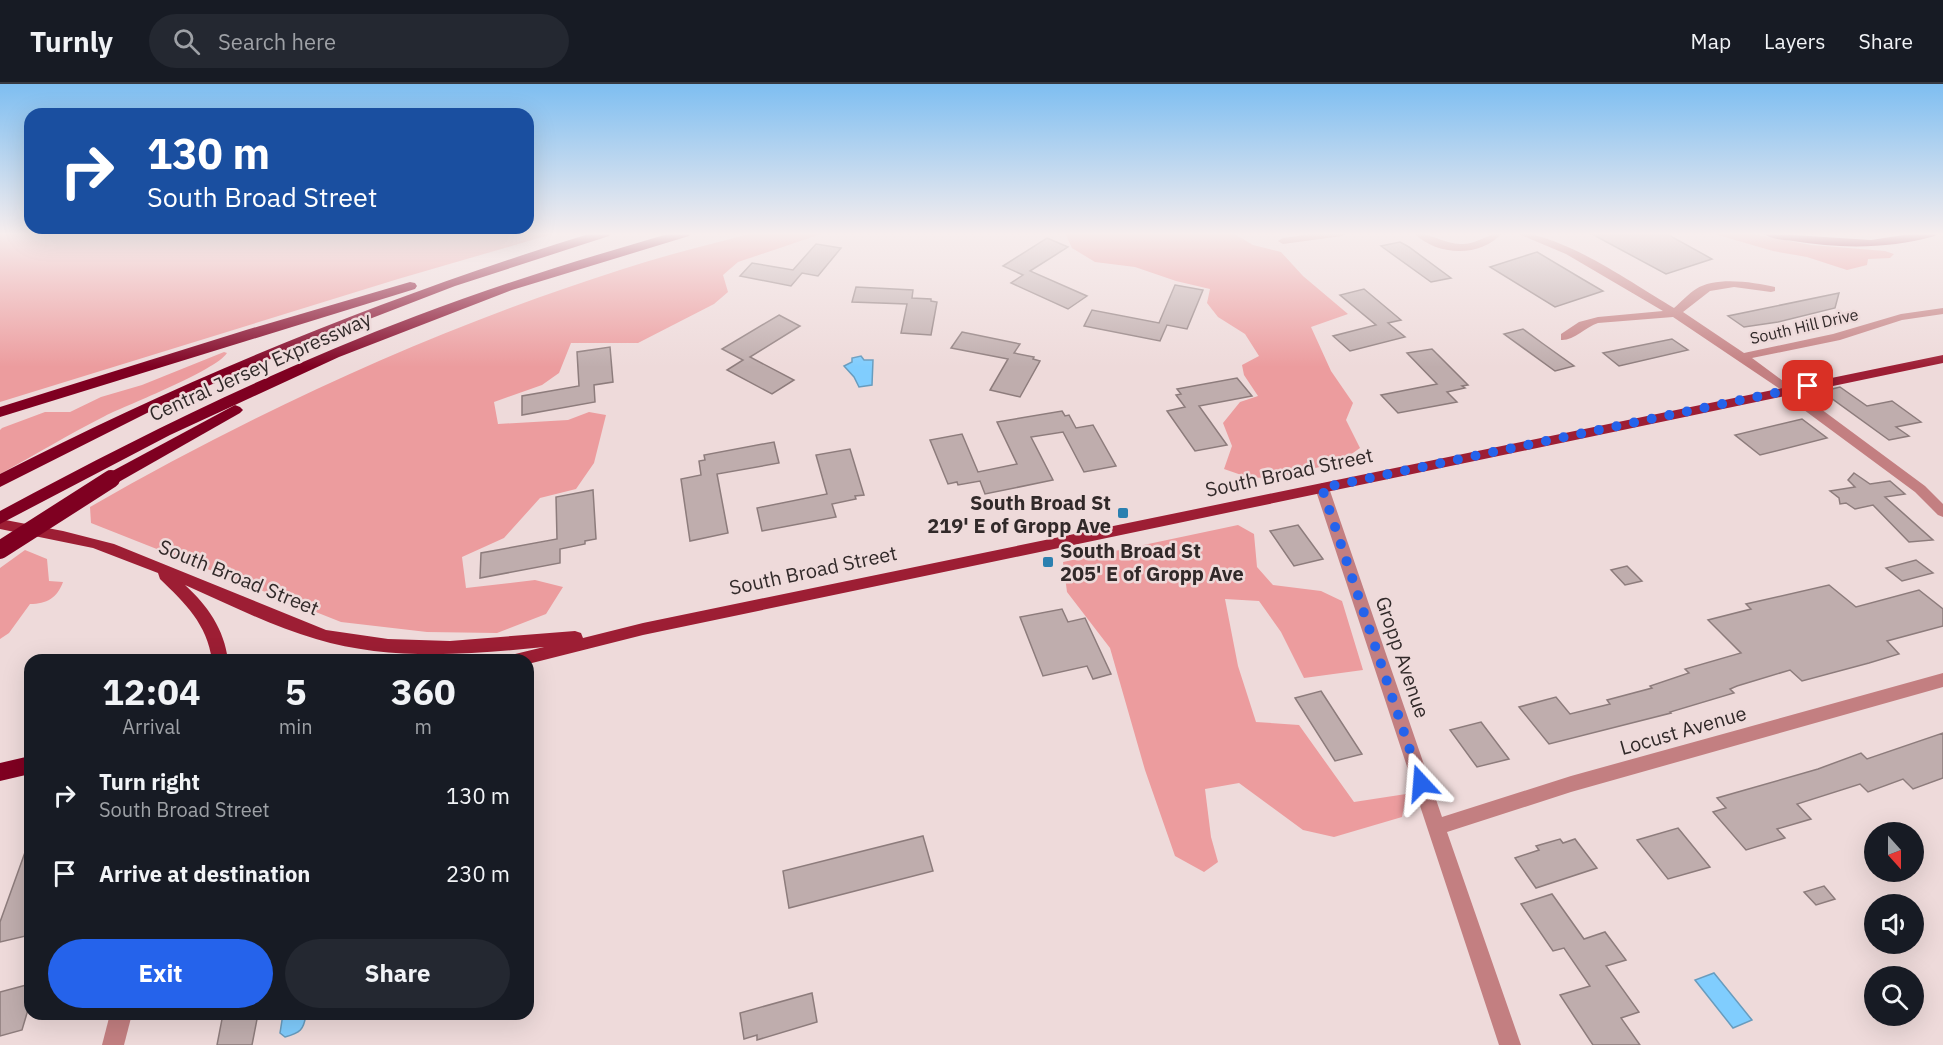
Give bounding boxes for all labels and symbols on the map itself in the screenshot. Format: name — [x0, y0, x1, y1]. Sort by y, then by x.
street label: South Hill Drive — [1748, 304, 1860, 348]
street label: Central Jersey Expressway — [145, 305, 375, 427]
pin — [1782, 360, 1833, 411]
street label: South Broad Street — [1203, 441, 1375, 503]
place label: South Broad St 219' E of Gropp Ave — [927, 489, 1111, 539]
marker: South Broad St 219' E of Gropp Ave — [1116, 506, 1130, 520]
street label: South Broad Street — [155, 533, 323, 621]
place label: South Broad St 205' E of Gropp Ave — [1060, 537, 1244, 587]
street label: South Broad Street — [727, 539, 899, 601]
marker: South Broad St 205' E of Gropp Ave — [1041, 555, 1055, 569]
street label: Gropp Avenue — [1370, 593, 1436, 721]
street label: Locust Avenue — [1617, 699, 1749, 761]
position arrow — [1389, 751, 1453, 815]
north arrow — [1864, 822, 1924, 882]

